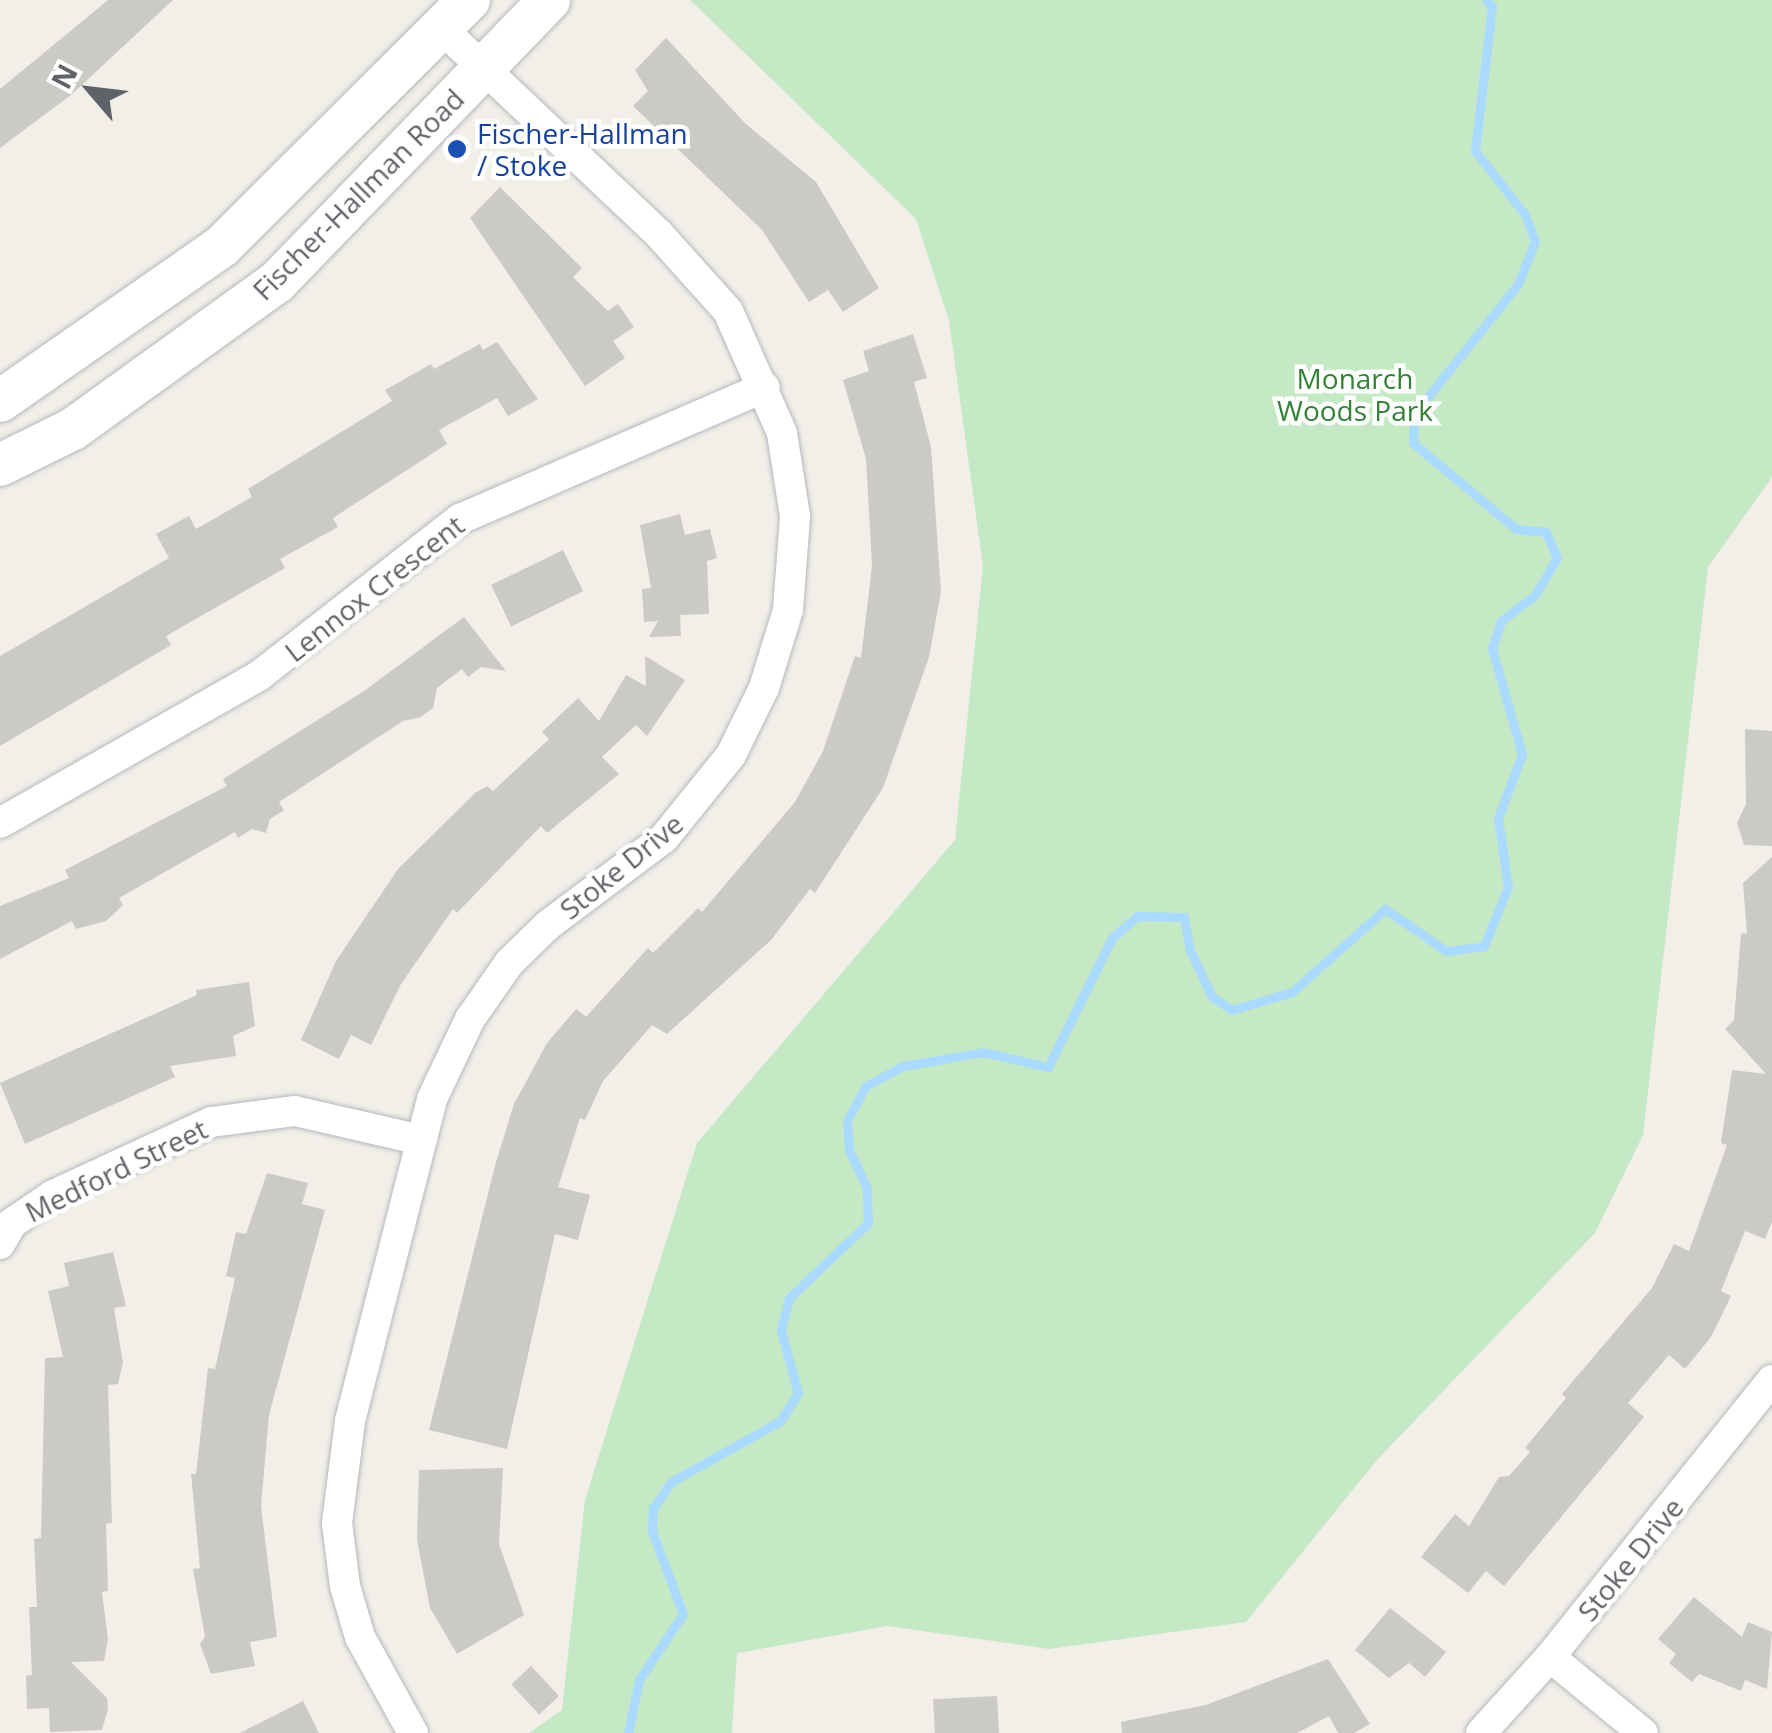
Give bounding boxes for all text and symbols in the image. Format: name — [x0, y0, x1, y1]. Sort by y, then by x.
north arrow — [40, 40, 140, 140]
text: N — [41, 57, 86, 95]
street label: Fischer-Hallman Road — [245, 81, 471, 307]
place label: Fischer-Hallman / Stoke — [477, 116, 688, 182]
marker: Fischer-Hallman / Stoke — [446, 138, 468, 160]
park label: Monarch Woods Park — [1277, 361, 1433, 427]
street label: Lennox Crescent — [278, 508, 470, 668]
street label: Stoke Drive — [553, 806, 689, 926]
street label: Medford Street — [19, 1111, 213, 1229]
street label: Stoke Drive — [1570, 1491, 1690, 1627]

